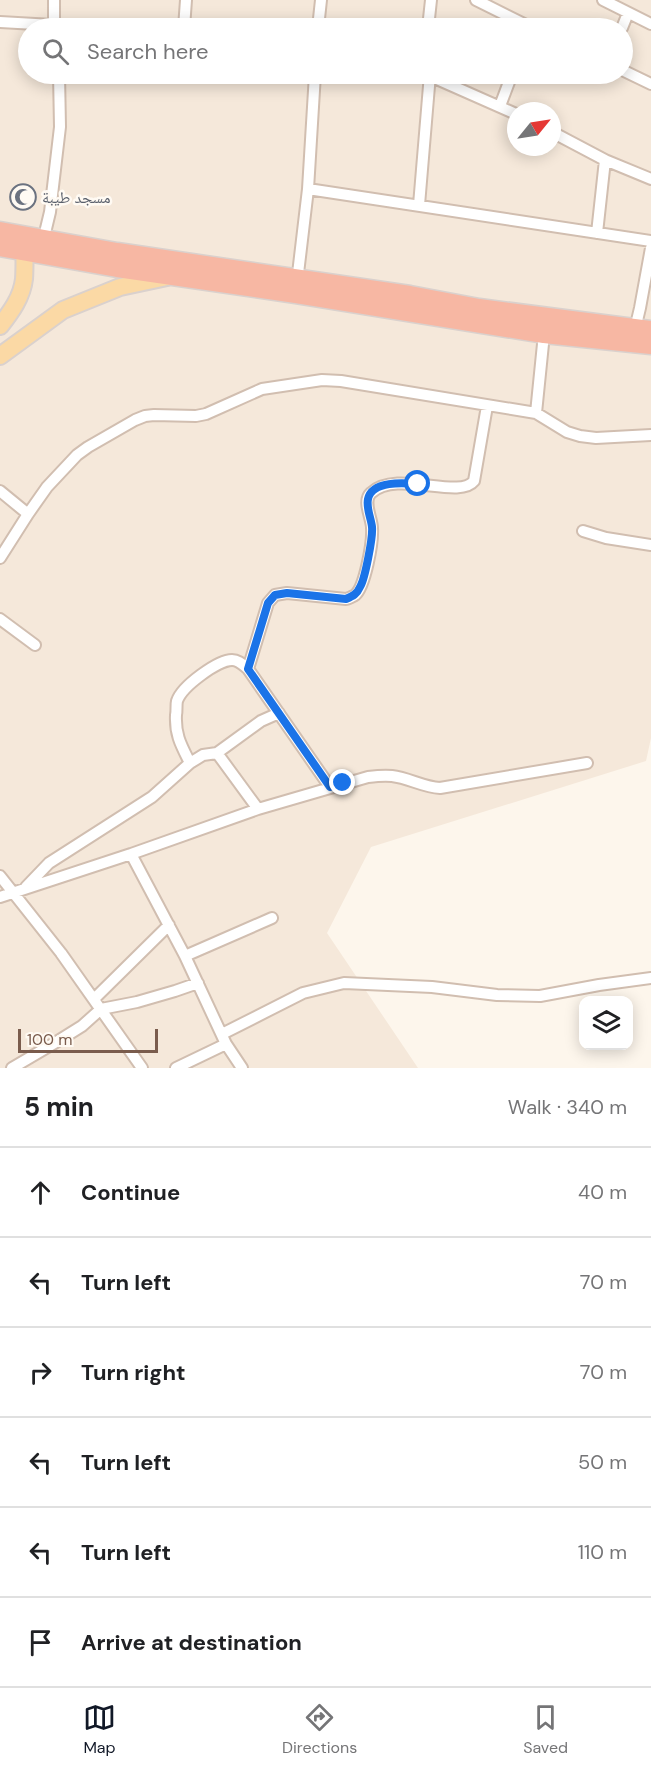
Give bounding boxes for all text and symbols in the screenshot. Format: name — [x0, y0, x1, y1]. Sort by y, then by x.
search box — [18, 18, 633, 84]
icon: search — [39, 35, 72, 68]
text: Search here — [87, 37, 208, 66]
north arrow — [507, 102, 561, 156]
mosque icon: مسجد طيبة — [8, 182, 38, 212]
place label: مسجد طيبة — [42, 187, 111, 208]
route start — [404, 470, 430, 496]
route end — [329, 769, 355, 795]
map controls — [579, 996, 633, 1050]
button: layers — [579, 996, 633, 1050]
scale bar — [18, 1026, 158, 1054]
text: 100 m — [27, 1029, 72, 1050]
text: 5 min — [24, 1090, 94, 1124]
text: Walk · 340 m — [508, 1094, 627, 1120]
icon: ahead — [24, 1176, 57, 1209]
text: Continue — [81, 1178, 180, 1207]
text: 40 m — [578, 1179, 627, 1205]
icon: left — [24, 1266, 57, 1299]
text: Turn left — [81, 1268, 171, 1297]
text: 70 m — [580, 1269, 627, 1295]
icon: right — [24, 1356, 57, 1389]
text: Turn right — [81, 1358, 186, 1387]
text: 70 m — [580, 1359, 627, 1385]
icon: left — [24, 1446, 57, 1479]
text: Turn left — [81, 1448, 171, 1477]
text: 50 m — [578, 1449, 627, 1475]
icon: left — [24, 1536, 57, 1569]
text: Turn left — [81, 1538, 171, 1567]
text: 110 m — [578, 1539, 627, 1565]
icon: arrive — [24, 1626, 57, 1659]
text: Arrive at destination — [81, 1628, 302, 1657]
tab: Map — [83, 1701, 116, 1758]
tab: Directions — [282, 1701, 357, 1758]
tab: Saved — [523, 1701, 568, 1758]

